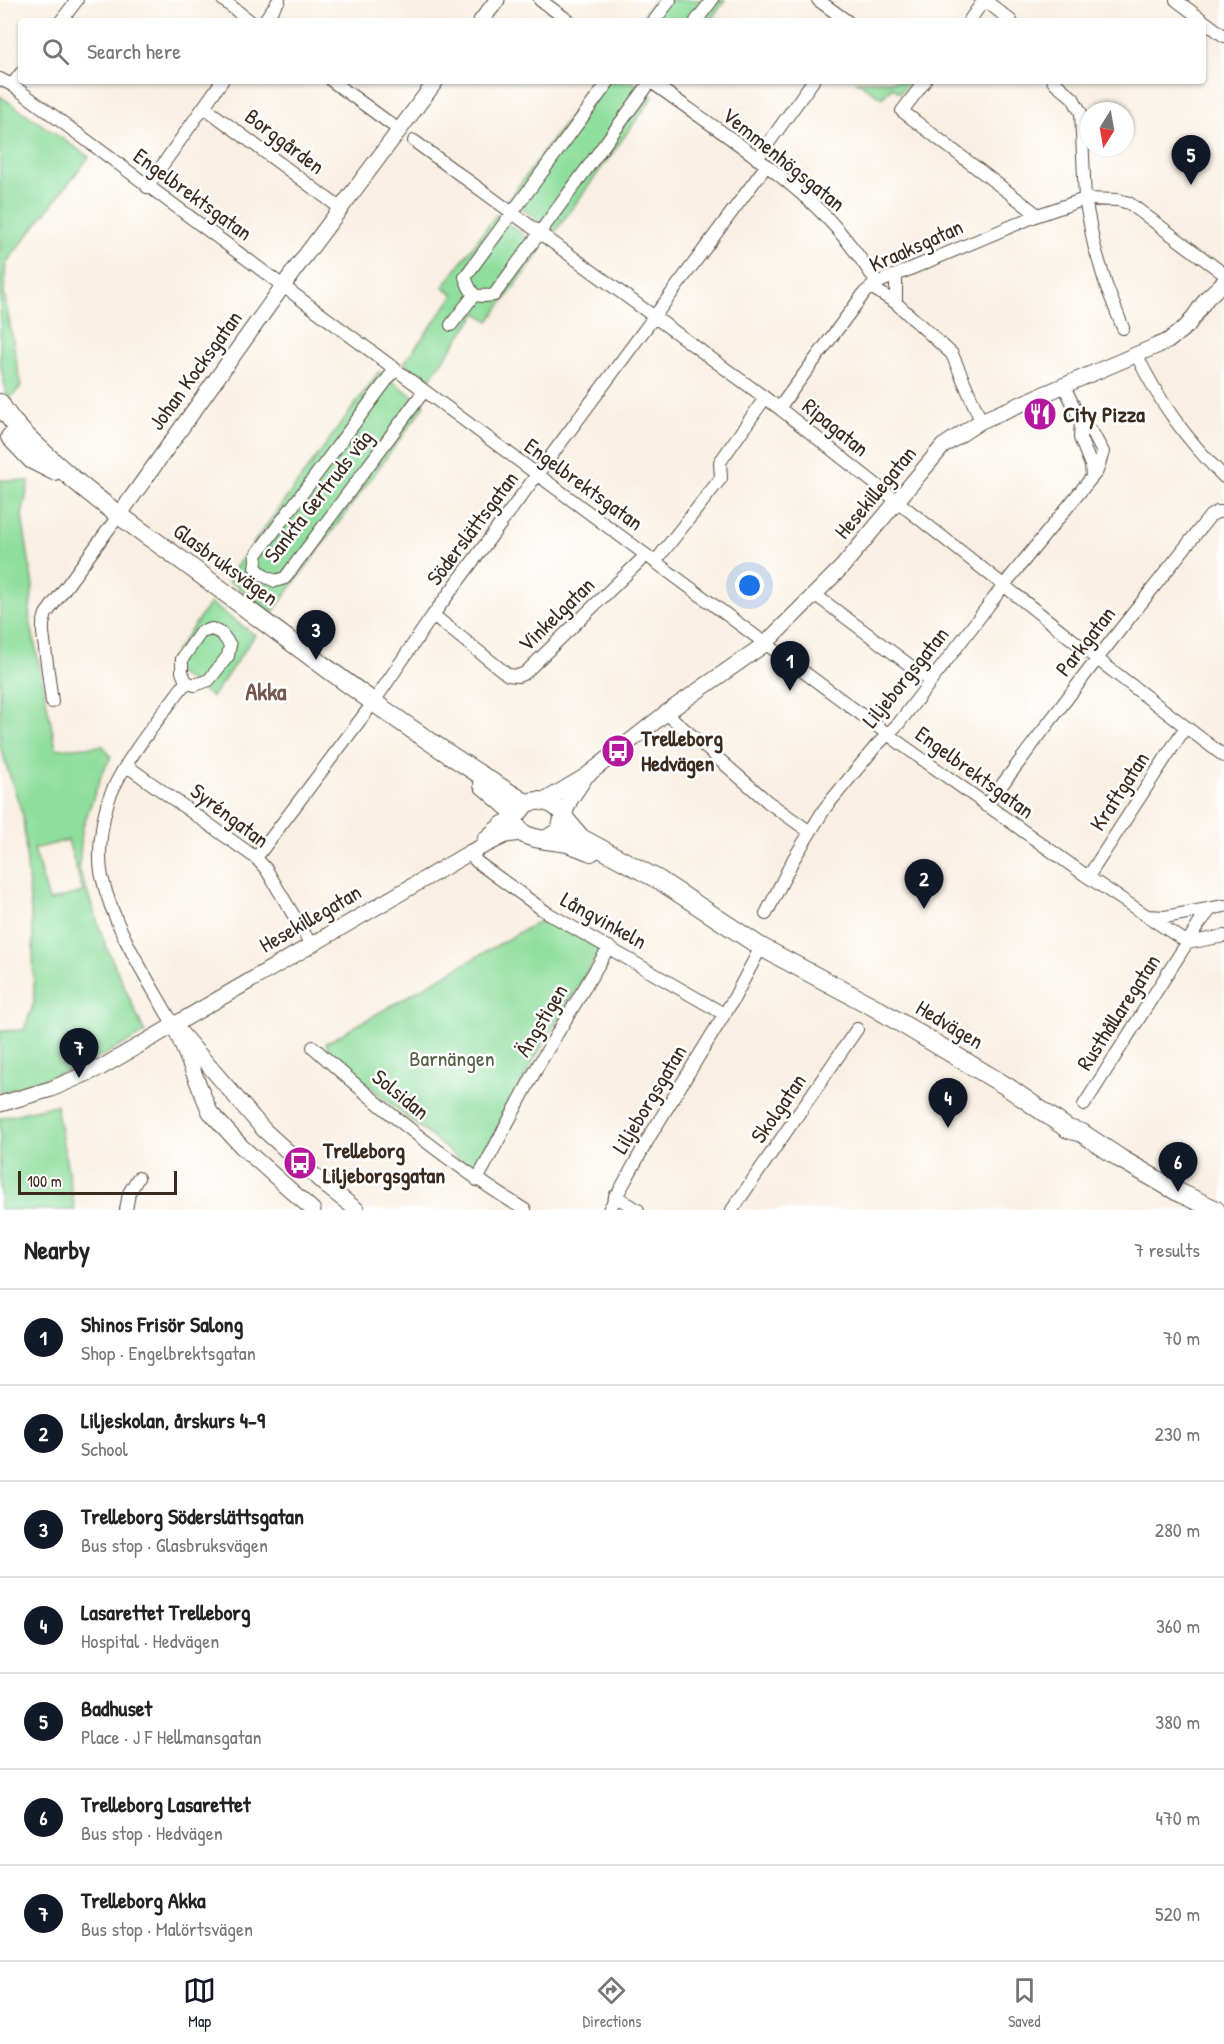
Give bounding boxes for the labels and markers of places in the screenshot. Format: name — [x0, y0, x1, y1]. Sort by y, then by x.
pin: 5 — [1172, 136, 1210, 185]
restaurant icon: City Pizza — [1022, 396, 1058, 432]
place label: City Pizza — [1063, 399, 1145, 430]
pin: 3 — [296, 610, 336, 660]
pin: 1 — [770, 642, 810, 691]
place label: Trelleborg Hedvägen — [640, 723, 723, 779]
bus stop icon: Trelleborg Hedvägen — [600, 733, 636, 769]
pin: 2 — [904, 860, 944, 909]
pin: 7 — [60, 1028, 98, 1078]
pin: 4 — [928, 1078, 968, 1128]
place label: Trelleborg Liljeborgsgatan — [322, 1135, 445, 1191]
pin: 6 — [1158, 1142, 1198, 1192]
bus stop icon: Trelleborg Liljeborgsgatan — [282, 1145, 318, 1181]

